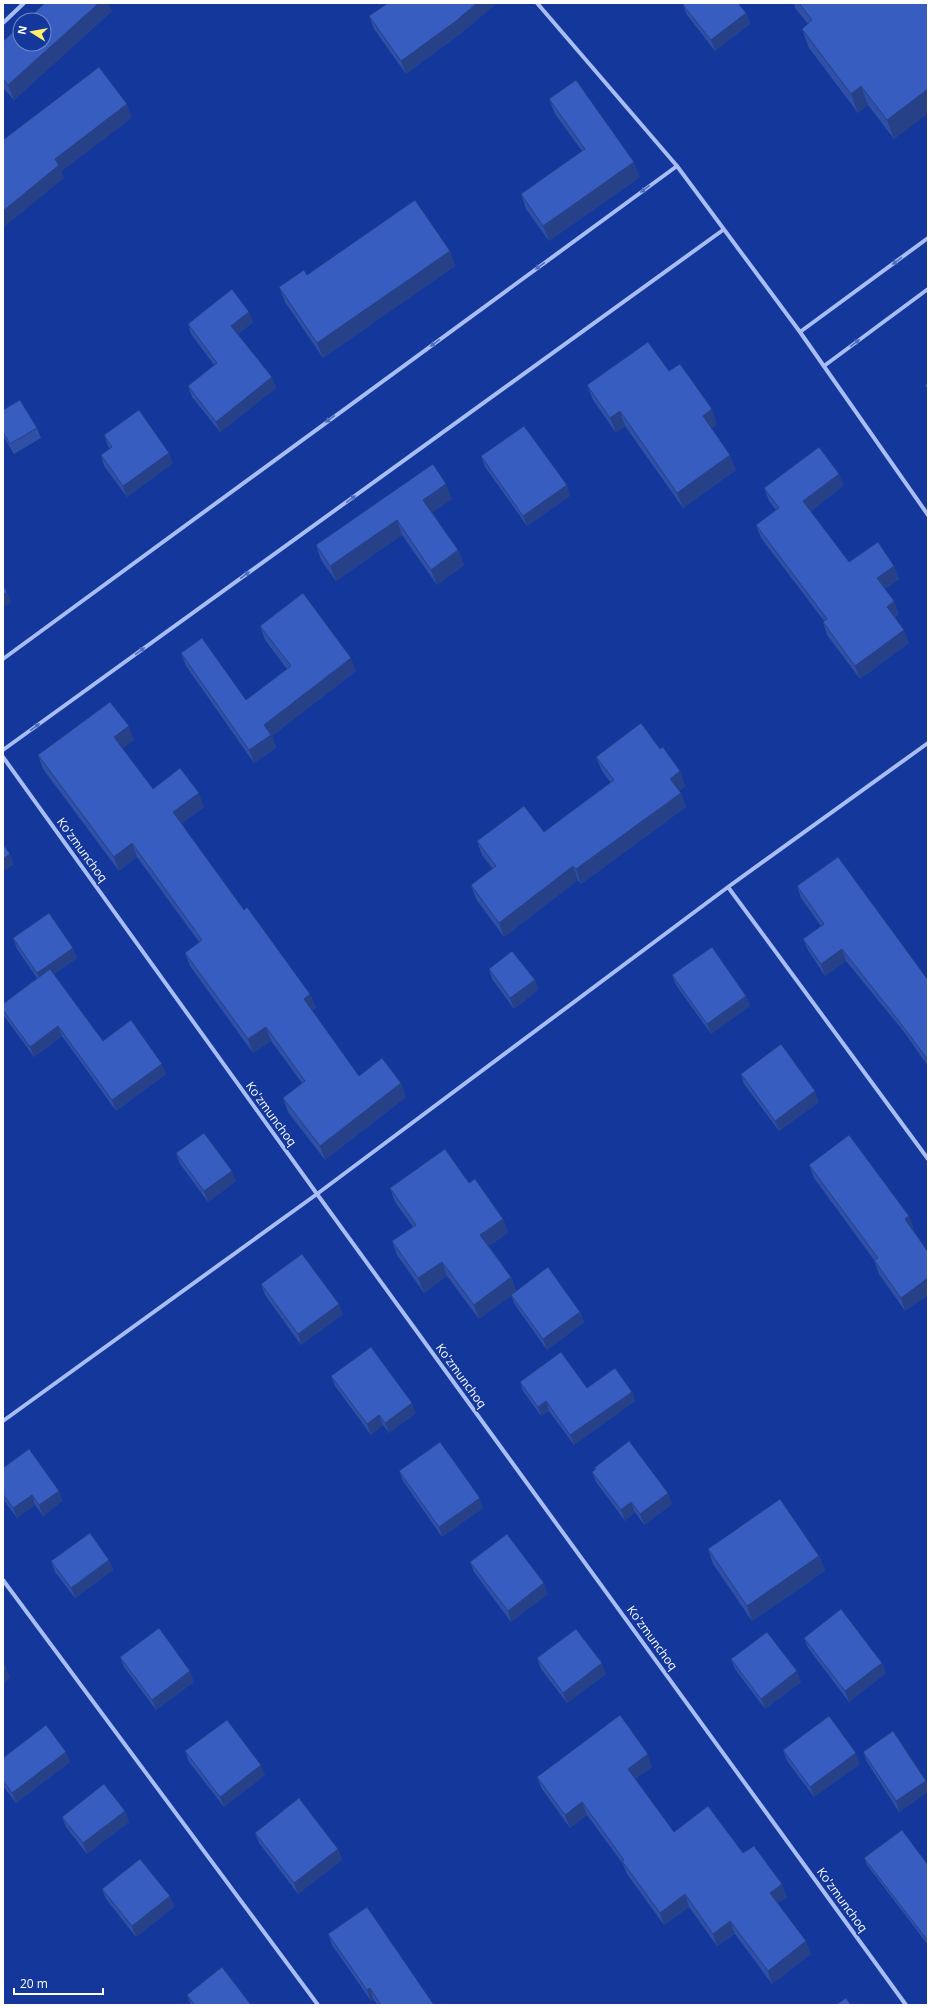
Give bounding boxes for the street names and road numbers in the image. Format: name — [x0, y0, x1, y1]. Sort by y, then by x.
street label: Ko'zmunchoq — [53, 814, 112, 886]
street label: Ko'zmunchoq — [242, 1078, 301, 1150]
street label: Ko'zmunchoq — [432, 1340, 491, 1412]
street label: Ko'zmunchoq — [623, 1602, 682, 1674]
street label: Ko'zmunchoq — [813, 1864, 872, 1936]

